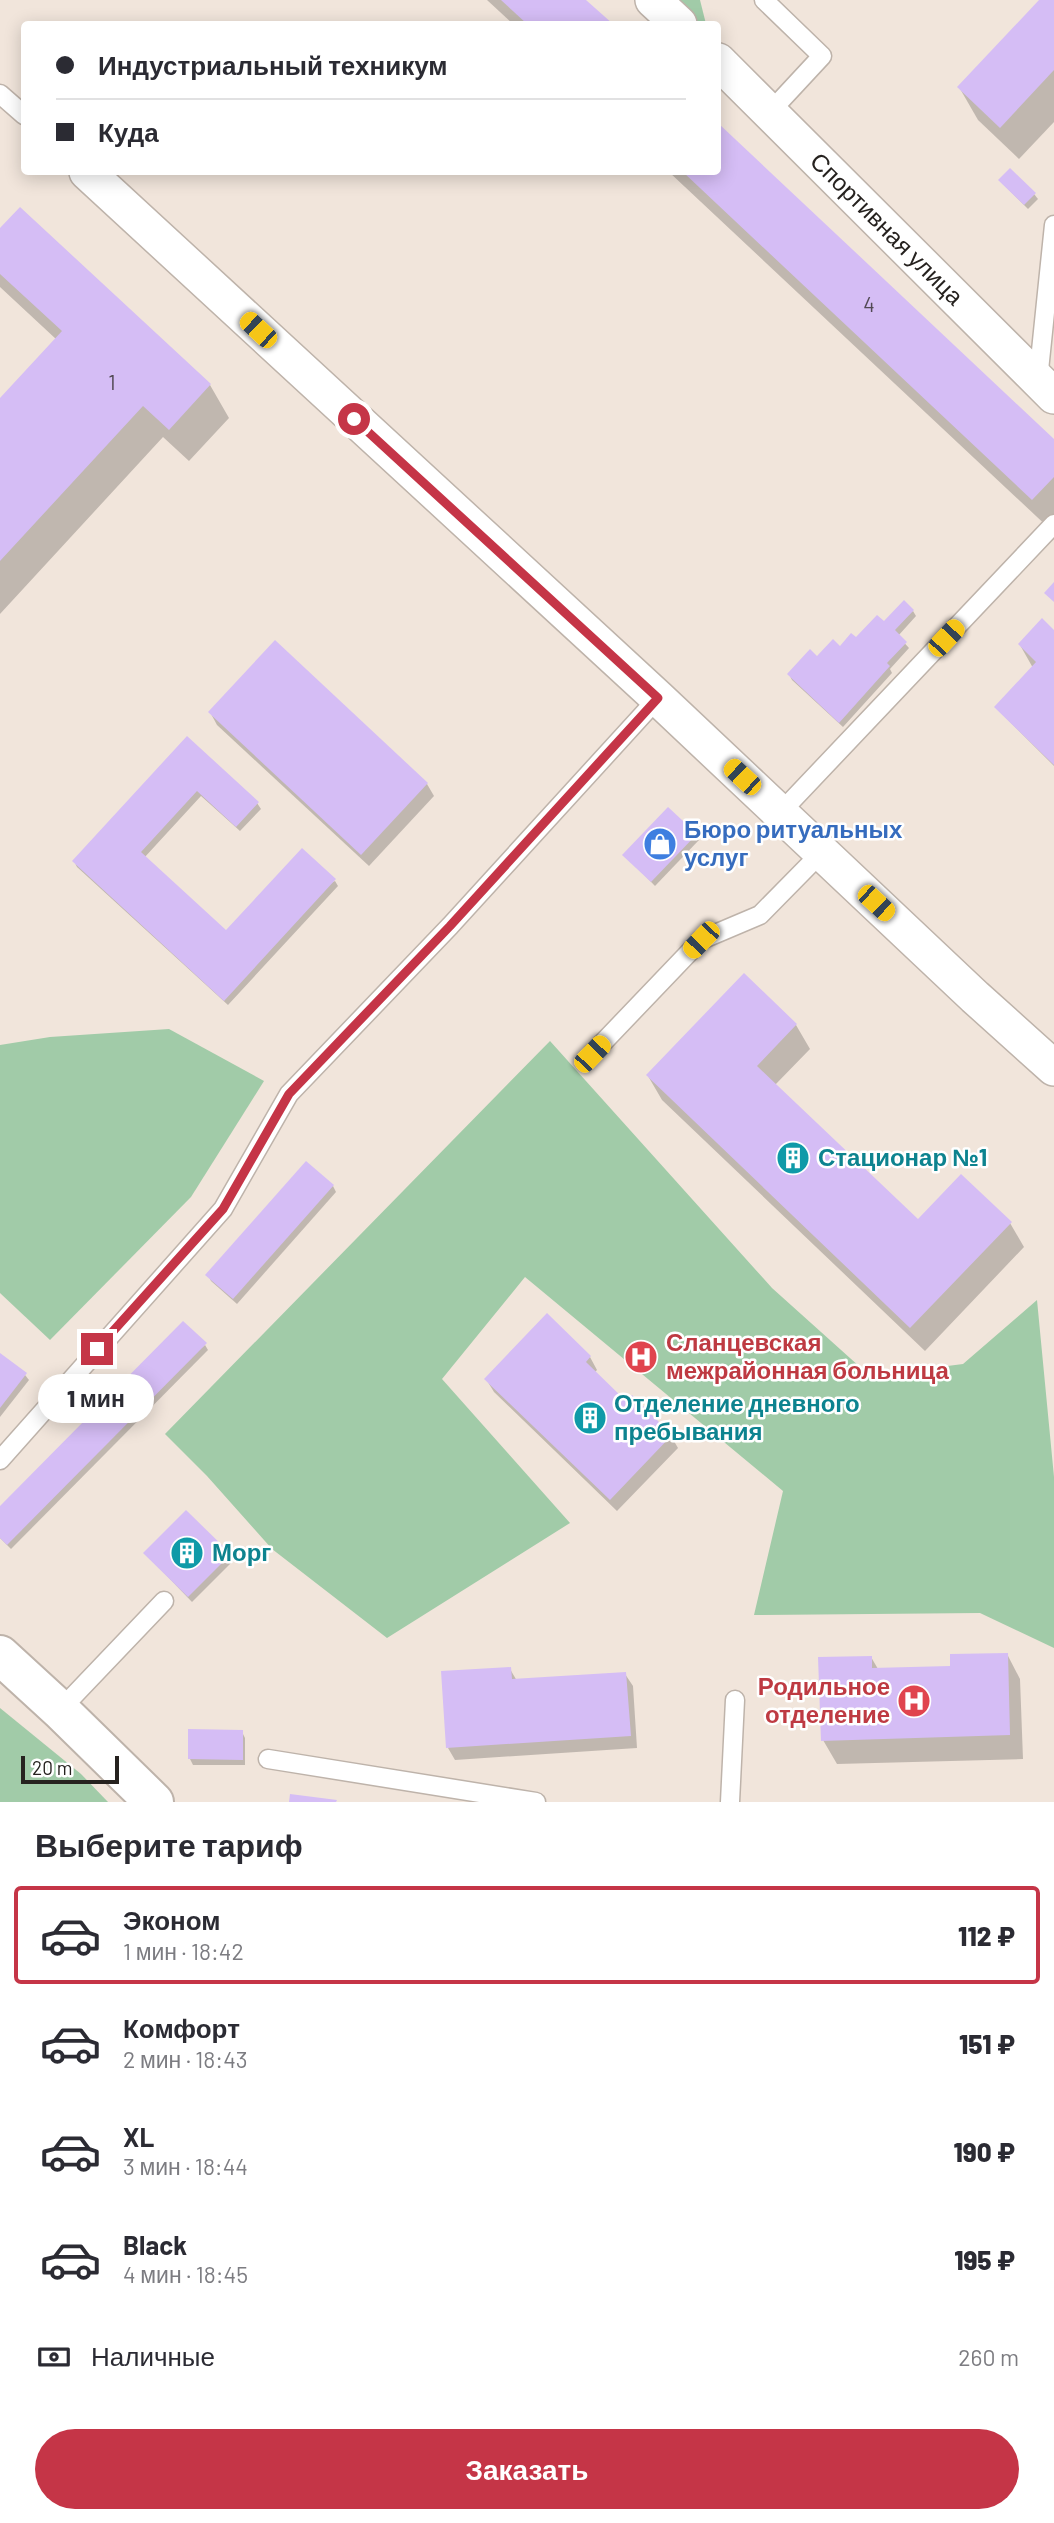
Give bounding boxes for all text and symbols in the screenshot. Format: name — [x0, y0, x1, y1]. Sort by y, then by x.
text: Индустриальный техникум — [98, 49, 448, 80]
text: Куда — [98, 116, 159, 147]
street label: Спортивная улица — [805, 146, 971, 311]
house number: 4 — [863, 291, 875, 316]
car — [236, 308, 281, 352]
house number: 1 — [108, 369, 116, 394]
route start — [338, 403, 370, 435]
car — [924, 615, 969, 661]
car — [720, 755, 765, 799]
place label: Бюро ритуальных услуг — [684, 814, 903, 871]
shop icon: Бюро ритуальных услуг — [641, 825, 679, 863]
car — [854, 881, 899, 925]
car — [679, 918, 724, 962]
car — [570, 1032, 615, 1076]
building icon: Стационар №1 — [774, 1139, 812, 1177]
place label: Стационар №1 — [818, 1142, 987, 1171]
place label: Сланцевская межрайонная больница — [666, 1327, 950, 1384]
route end — [81, 1333, 113, 1365]
hospital icon: Сланцевская межрайонная больница — [622, 1338, 660, 1376]
callout: 1 мин — [39, 1374, 155, 1422]
text: 1 мин — [67, 1384, 125, 1412]
place label: Отделение дневного пребывания — [614, 1388, 860, 1445]
building icon: Отделение дневного пребывания — [571, 1399, 609, 1437]
building icon: Морг — [168, 1534, 206, 1572]
place label: Морг — [212, 1537, 271, 1566]
place label: Родильное отделение — [758, 1671, 890, 1728]
hospital icon: Родильное отделение — [895, 1682, 933, 1720]
scale bar — [21, 1753, 119, 1785]
text: 20 m — [32, 1756, 72, 1779]
text: Выберите тариф — [35, 1825, 303, 1863]
icon: car — [39, 1904, 102, 1967]
text: Эконом — [123, 1904, 221, 1935]
text: 112 ₽ — [958, 1920, 1015, 1951]
text: 1 мин · 18:42 — [123, 1937, 244, 1965]
icon: car — [39, 2012, 102, 2075]
text: Комфорт — [123, 2012, 240, 2043]
text: 151 ₽ — [959, 2028, 1015, 2059]
text: 2 мин · 18:43 — [123, 2045, 248, 2073]
icon: car — [39, 2120, 102, 2183]
text: XL — [123, 2121, 154, 2152]
text: 190 ₽ — [954, 2136, 1015, 2167]
text: 3 мин · 18:44 — [123, 2152, 248, 2180]
icon: car — [39, 2228, 102, 2291]
text: Black — [123, 2229, 187, 2260]
text: 195 ₽ — [954, 2244, 1015, 2275]
text: 4 мин · 18:45 — [123, 2260, 248, 2288]
icon: cash — [35, 2338, 73, 2376]
text: Наличные — [91, 2340, 215, 2371]
text: 260 m — [958, 2343, 1019, 2371]
button: Заказать — [35, 2429, 1019, 2509]

